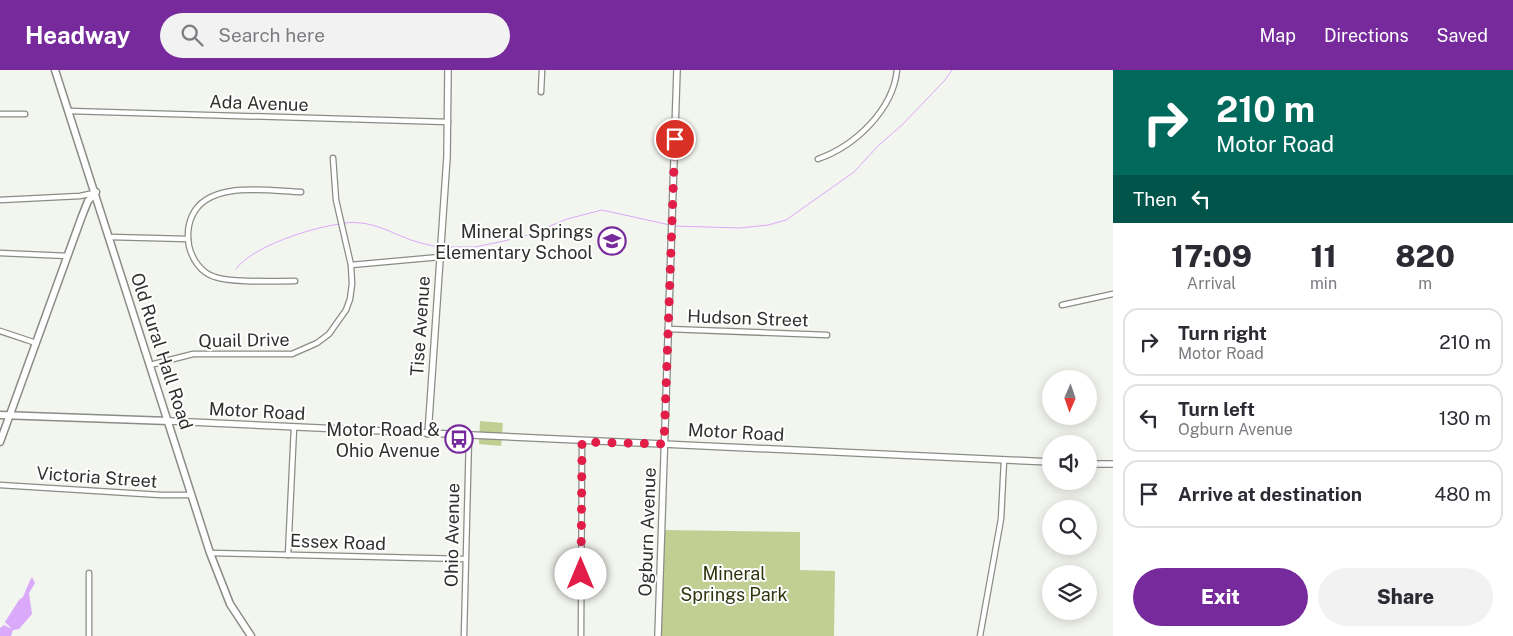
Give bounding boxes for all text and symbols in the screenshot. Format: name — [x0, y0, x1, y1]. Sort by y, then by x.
search box — [160, 13, 510, 58]
text: Headway — [25, 21, 130, 49]
icon: search — [178, 21, 206, 49]
text: Search here — [218, 24, 325, 46]
text: Map — [1259, 25, 1296, 46]
text: Directions — [1324, 25, 1409, 46]
text: Saved — [1437, 25, 1488, 46]
text: 210 m — [1216, 89, 1315, 130]
icon: right — [1133, 90, 1198, 155]
street label: Ada Avenue — [209, 91, 309, 115]
pin — [654, 118, 696, 160]
icon: arrive — [661, 125, 689, 153]
text: Motor Road — [1216, 131, 1334, 157]
icon: left — [1187, 185, 1215, 213]
text: Then — [1133, 188, 1177, 210]
place label: Mineral Springs Elementary School — [435, 221, 593, 263]
school or university icon: Mineral Springs Elementary School — [597, 226, 627, 256]
text: 17:09 — [1171, 238, 1252, 274]
text: 11 — [1310, 238, 1337, 274]
text: 820 — [1395, 238, 1455, 274]
street label: Old Rural Hall Road — [127, 270, 197, 432]
text: Arrival — [1187, 274, 1236, 293]
text: min — [1310, 274, 1337, 293]
text: m — [1418, 274, 1432, 293]
street label: Tise Avenue — [406, 275, 434, 377]
street label: Hudson Street — [687, 305, 809, 331]
text: Turn right — [1178, 322, 1267, 344]
icon: right — [1135, 328, 1163, 356]
street label: Quail Drive — [198, 329, 290, 351]
text: 210 m — [1439, 331, 1491, 353]
text: Motor Road — [1178, 344, 1264, 363]
north arrow — [1042, 370, 1098, 425]
map controls — [1042, 370, 1097, 620]
street label: Motor Road — [208, 398, 306, 424]
text: Turn left — [1178, 398, 1255, 420]
icon: left — [1135, 404, 1163, 432]
text: 130 m — [1439, 407, 1491, 429]
place label: Motor Road & Ohio Avenue — [326, 419, 440, 461]
street label: Motor Road — [687, 419, 785, 445]
text: Ogburn Avenue — [1178, 420, 1293, 439]
bus stop icon: Motor Road & Ohio Avenue — [444, 424, 474, 454]
button: sound — [1042, 435, 1097, 490]
street label: Victoria Street — [36, 462, 158, 492]
street label: Ogburn Avenue — [634, 467, 660, 597]
icon: arrive — [1135, 480, 1163, 508]
street label: Ohio Avenue — [441, 483, 463, 587]
text: Arrive at destination — [1178, 483, 1362, 505]
text: 480 m — [1434, 483, 1491, 505]
button: search — [1042, 500, 1097, 555]
street label: Essex Road — [290, 530, 386, 554]
position arrow — [554, 547, 606, 599]
park label: Mineral Springs Park — [680, 563, 788, 605]
button: layers — [1042, 565, 1097, 620]
button: Exit — [1133, 568, 1308, 626]
button: Share — [1318, 568, 1493, 626]

